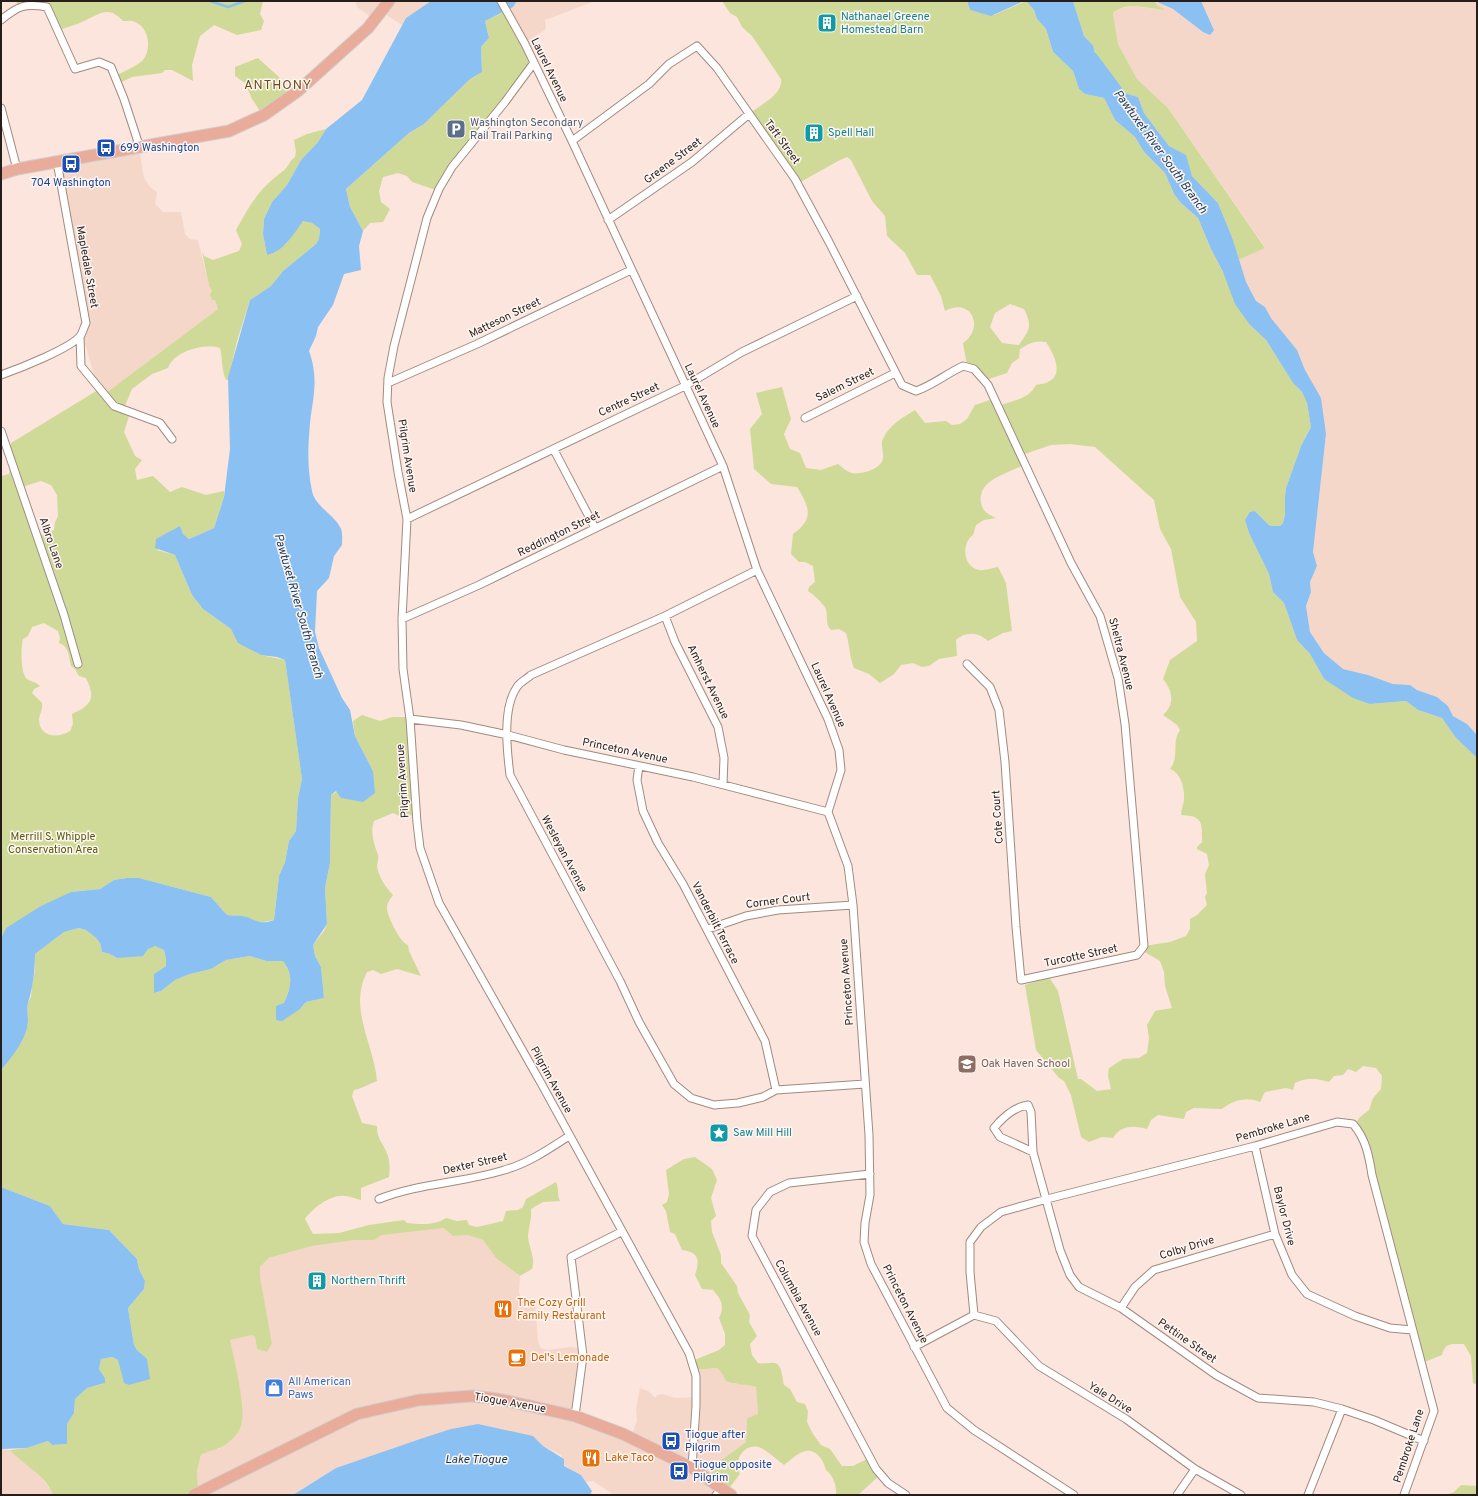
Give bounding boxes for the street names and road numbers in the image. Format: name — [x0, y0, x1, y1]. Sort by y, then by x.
street label: Laurel Avenue — [527, 36, 571, 105]
street label: Taft Street — [761, 117, 803, 167]
street label: Greene Street — [641, 135, 705, 187]
street label: Mapledale Street — [73, 225, 101, 309]
street label: Matteson Street — [467, 295, 543, 341]
street label: Laurel Avenue — [681, 361, 723, 431]
street label: Salem Street — [813, 365, 877, 405]
street label: Centre Street — [596, 380, 662, 420]
street label: Pilgrim Avenue — [394, 418, 420, 494]
street label: Reddington Street — [515, 508, 603, 560]
street label: Albro Lane — [36, 515, 66, 571]
street label: Sheltra Avenue — [1105, 616, 1137, 692]
street label: Amherst Avenue — [684, 642, 732, 722]
street label: Laurel Avenue — [807, 660, 849, 730]
street label: Princeton Avenue — [581, 735, 669, 767]
street label: Pilgrim Avenue — [393, 743, 413, 818]
street label: Cote Court — [989, 790, 1007, 844]
street label: Wesleyan Avenue — [538, 813, 590, 895]
street label: Vanderbilt Terrace — [688, 880, 742, 967]
street label: Corner Court — [745, 890, 811, 912]
street label: Princeton Avenue — [837, 938, 857, 1026]
street label: Turcotte Street — [1043, 941, 1119, 971]
street label: Pilgrim Avenue — [527, 1044, 575, 1116]
street label: Pembroke Lane — [1234, 1110, 1312, 1146]
street label: Dexter Street — [441, 1150, 509, 1178]
street label: Baylor Drive — [1270, 1185, 1298, 1247]
street label: Colby Drive — [1158, 1233, 1216, 1263]
street label: Columbia Avenue — [771, 1257, 825, 1339]
street label: Princeton Avenue — [879, 1262, 931, 1346]
street label: Pettine Street — [1155, 1316, 1219, 1366]
street label: Yale Drive — [1085, 1379, 1135, 1417]
street label: Tiogue Avenue — [473, 1390, 547, 1416]
street label: Pembroke Lane — [1390, 1407, 1428, 1485]

